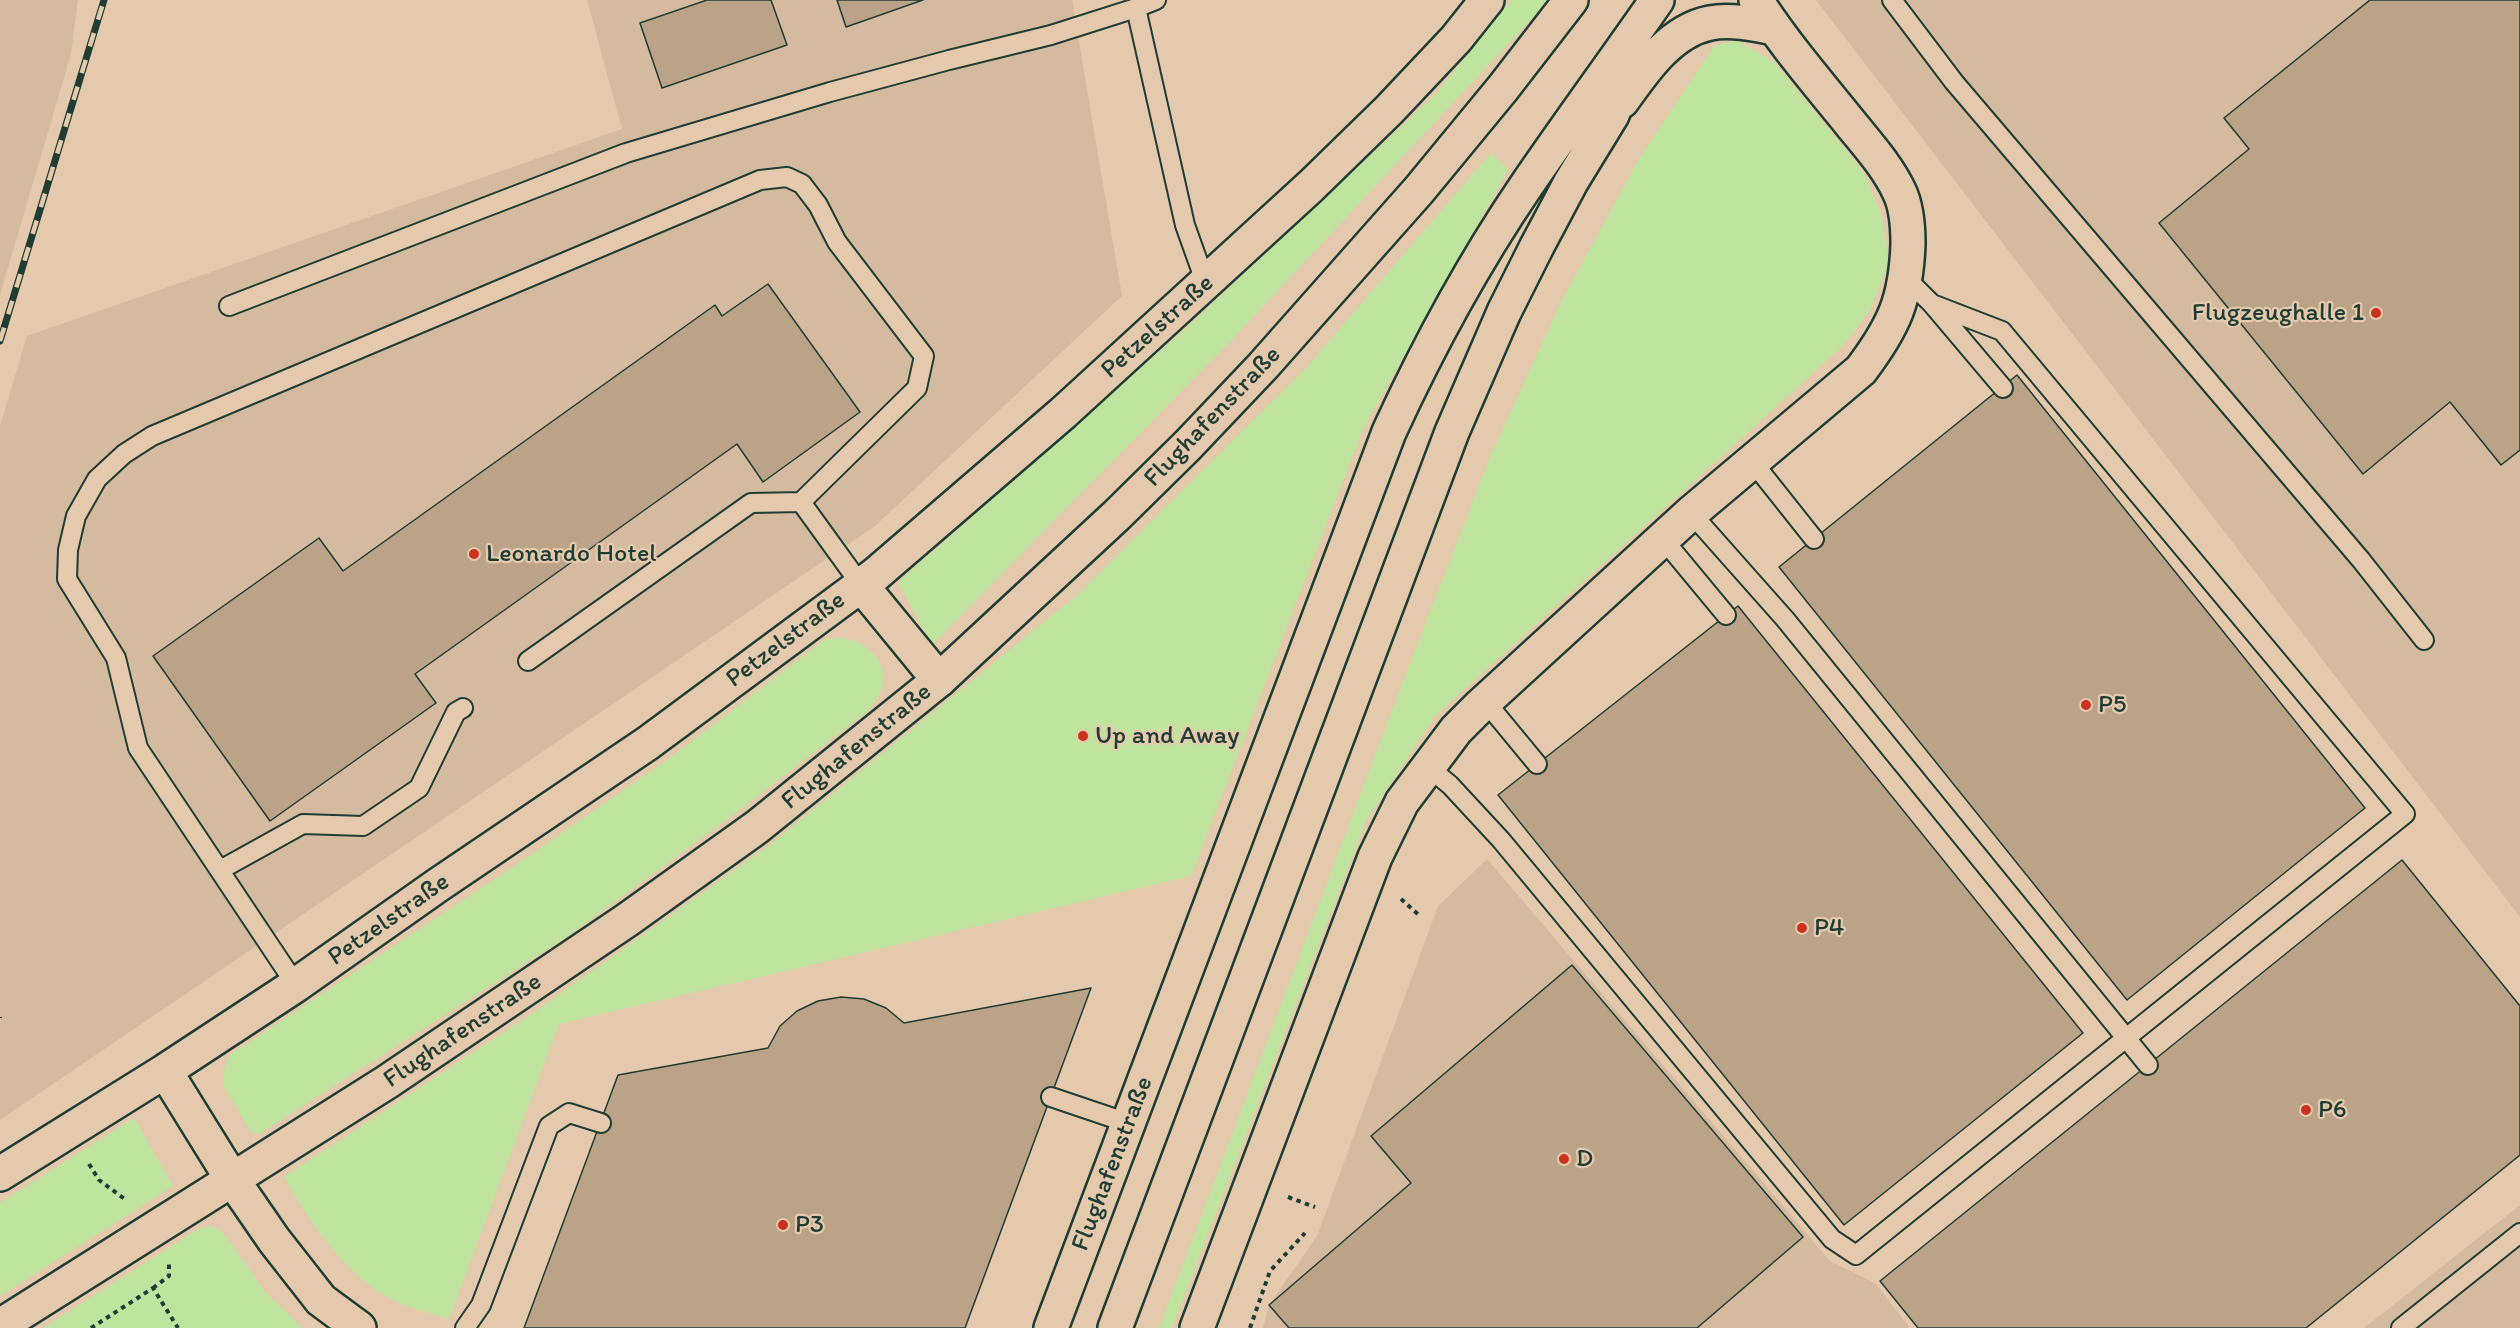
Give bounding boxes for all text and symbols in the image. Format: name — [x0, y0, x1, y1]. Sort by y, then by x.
street label: Petzelstraße — [1095, 268, 1221, 386]
place label: Flugzeughalle 1 — [2192, 297, 2364, 329]
marker: Flugzeughalle 1 — [2369, 306, 2383, 320]
street label: Flughafenstraße — [1138, 340, 1288, 494]
place label: Leonardo Hotel — [486, 538, 657, 570]
marker: Leonardo Hotel — [467, 547, 481, 561]
street label: Petzelstraße — [720, 585, 852, 695]
street label: Flughafenstraße — [776, 677, 938, 817]
place label: P5 — [2098, 689, 2126, 721]
marker: P5 — [2079, 698, 2093, 712]
place label: Up and Away — [1095, 720, 1239, 752]
marker: Up and Away — [1076, 729, 1090, 743]
street label: Petzelstraße — [322, 867, 456, 973]
place label: P4 — [1814, 912, 1844, 944]
marker: P4 — [1795, 921, 1809, 935]
street label: Flughafenstraße — [378, 967, 548, 1095]
street label: Flughafenstraße — [1065, 1072, 1161, 1256]
place label: P6 — [2318, 1094, 2347, 1126]
marker: P6 — [2299, 1103, 2313, 1117]
place label: D — [1576, 1143, 1593, 1175]
marker: D — [1557, 1152, 1571, 1166]
place label: P3 — [795, 1209, 824, 1241]
marker: P3 — [776, 1218, 790, 1232]

